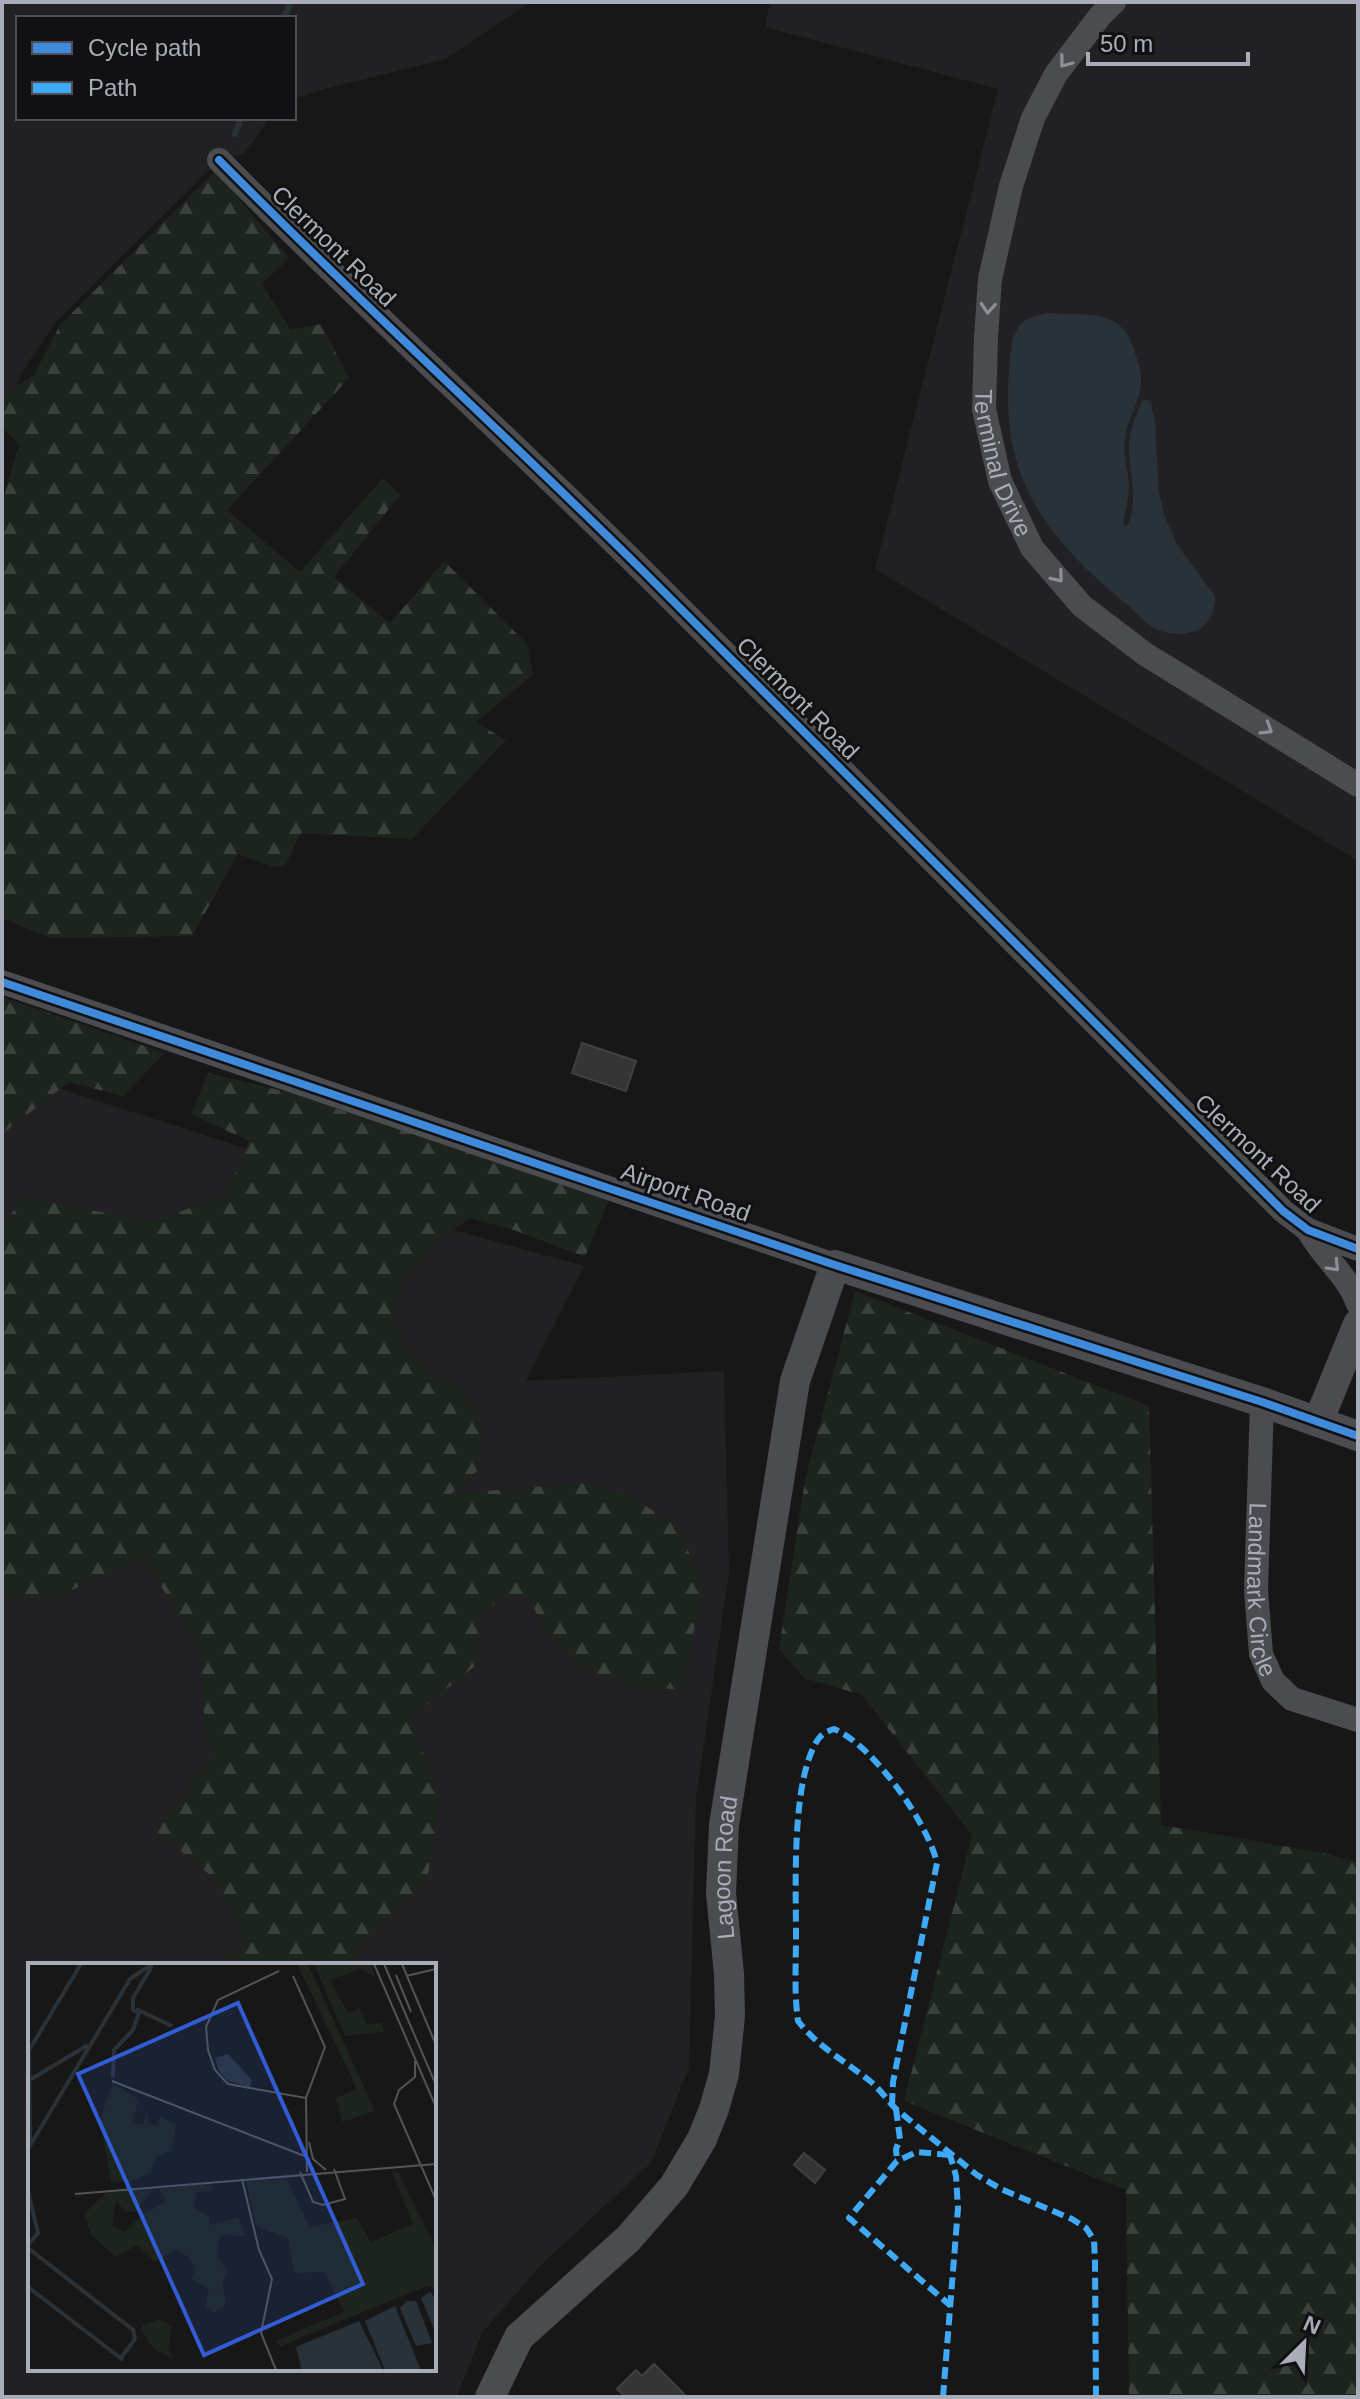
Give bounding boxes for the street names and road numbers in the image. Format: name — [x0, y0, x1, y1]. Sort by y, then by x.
street label: Clermont Road — [267, 180, 401, 312]
street label: Terminal Drive — [970, 389, 1038, 541]
street label: Clermont Road — [731, 631, 865, 765]
street label: Clermont Road — [1190, 1088, 1326, 1218]
street label: Airport Road — [618, 1157, 754, 1227]
street label: Landmark Circle — [1242, 1502, 1283, 1681]
street label: Lagoon Road — [707, 1794, 742, 1941]

